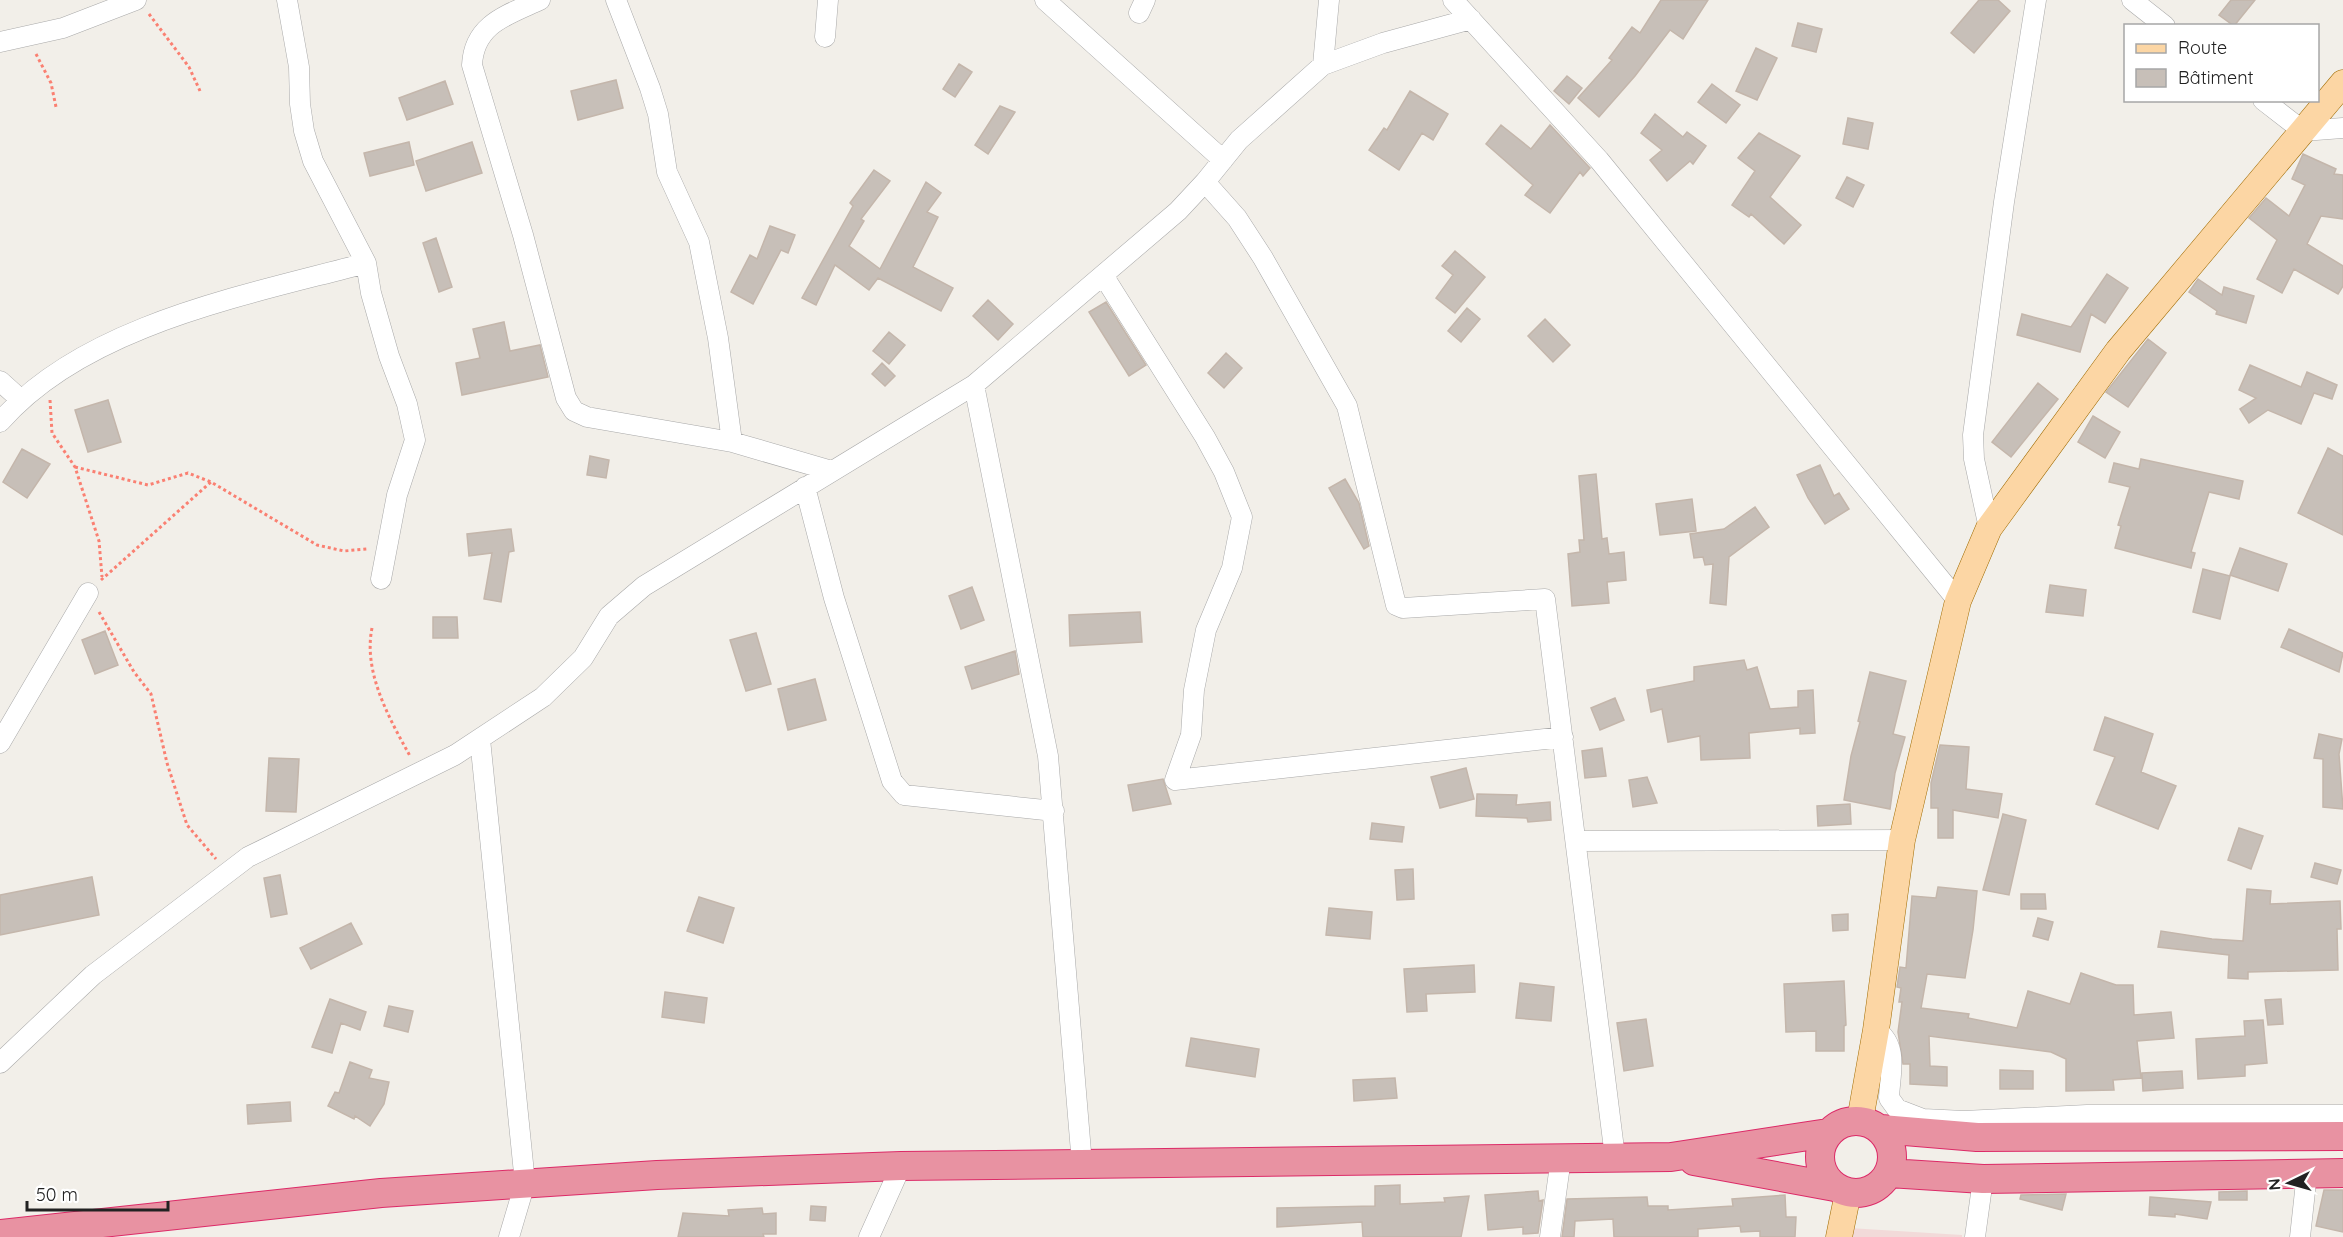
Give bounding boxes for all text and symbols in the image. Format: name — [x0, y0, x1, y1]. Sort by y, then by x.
legend — [2124, 24, 2319, 102]
text: Route — [2178, 36, 2227, 59]
text: Bâtiment — [2178, 66, 2254, 89]
north arrow — [2259, 1153, 2319, 1213]
scale bar — [27, 1174, 168, 1212]
text: N — [2264, 1178, 2285, 1191]
text: 50 m — [36, 1183, 78, 1206]

